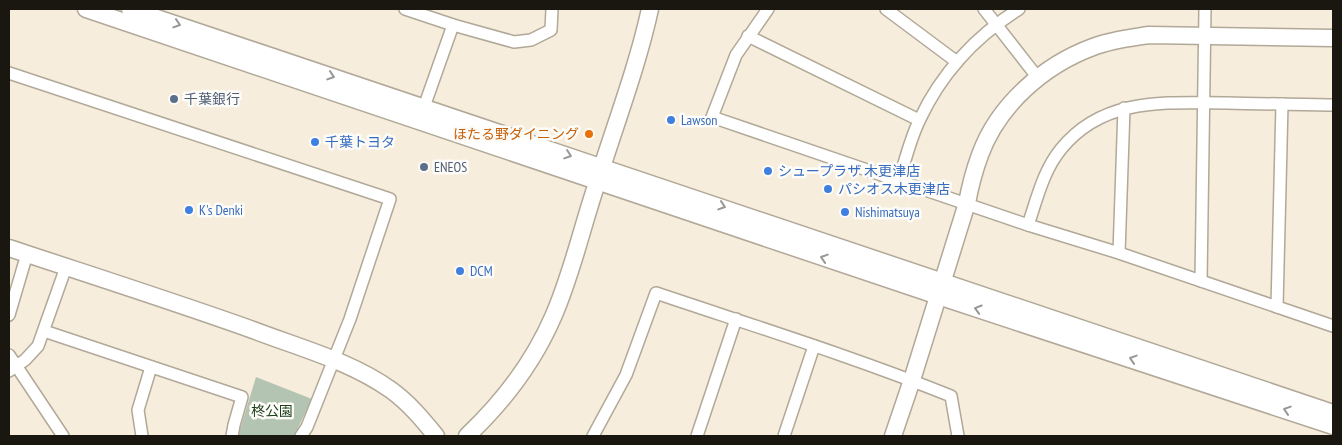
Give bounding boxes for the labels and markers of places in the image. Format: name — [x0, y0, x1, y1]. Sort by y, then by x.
place label: 千葉銀行 — [184, 90, 240, 108]
marker: 千葉銀行 — [168, 93, 180, 105]
place label: Lawson — [681, 111, 717, 129]
marker: Lawson — [665, 114, 677, 126]
place label: ほたる野ダイニング — [453, 125, 579, 143]
marker: ほたる野ダイニング — [583, 128, 595, 140]
place label: 千葉トヨタ — [325, 133, 395, 151]
marker: 千葉トヨタ — [309, 136, 321, 148]
place label: ENEOS — [434, 158, 467, 176]
marker: ENEOS — [418, 161, 430, 173]
place label: シュープラザ 木更津店 — [778, 162, 920, 180]
marker: シュープラザ 木更津店 — [762, 165, 774, 177]
place label: パシオス木更津店 — [838, 180, 950, 198]
marker: パシオス木更津店 — [822, 183, 834, 195]
place label: K's Denki — [199, 201, 243, 219]
place label: Nishimatsuya — [855, 203, 920, 221]
marker: K's Denki — [183, 204, 195, 216]
marker: Nishimatsuya — [839, 206, 851, 218]
place label: DCM — [470, 262, 493, 280]
marker: DCM — [454, 265, 466, 277]

